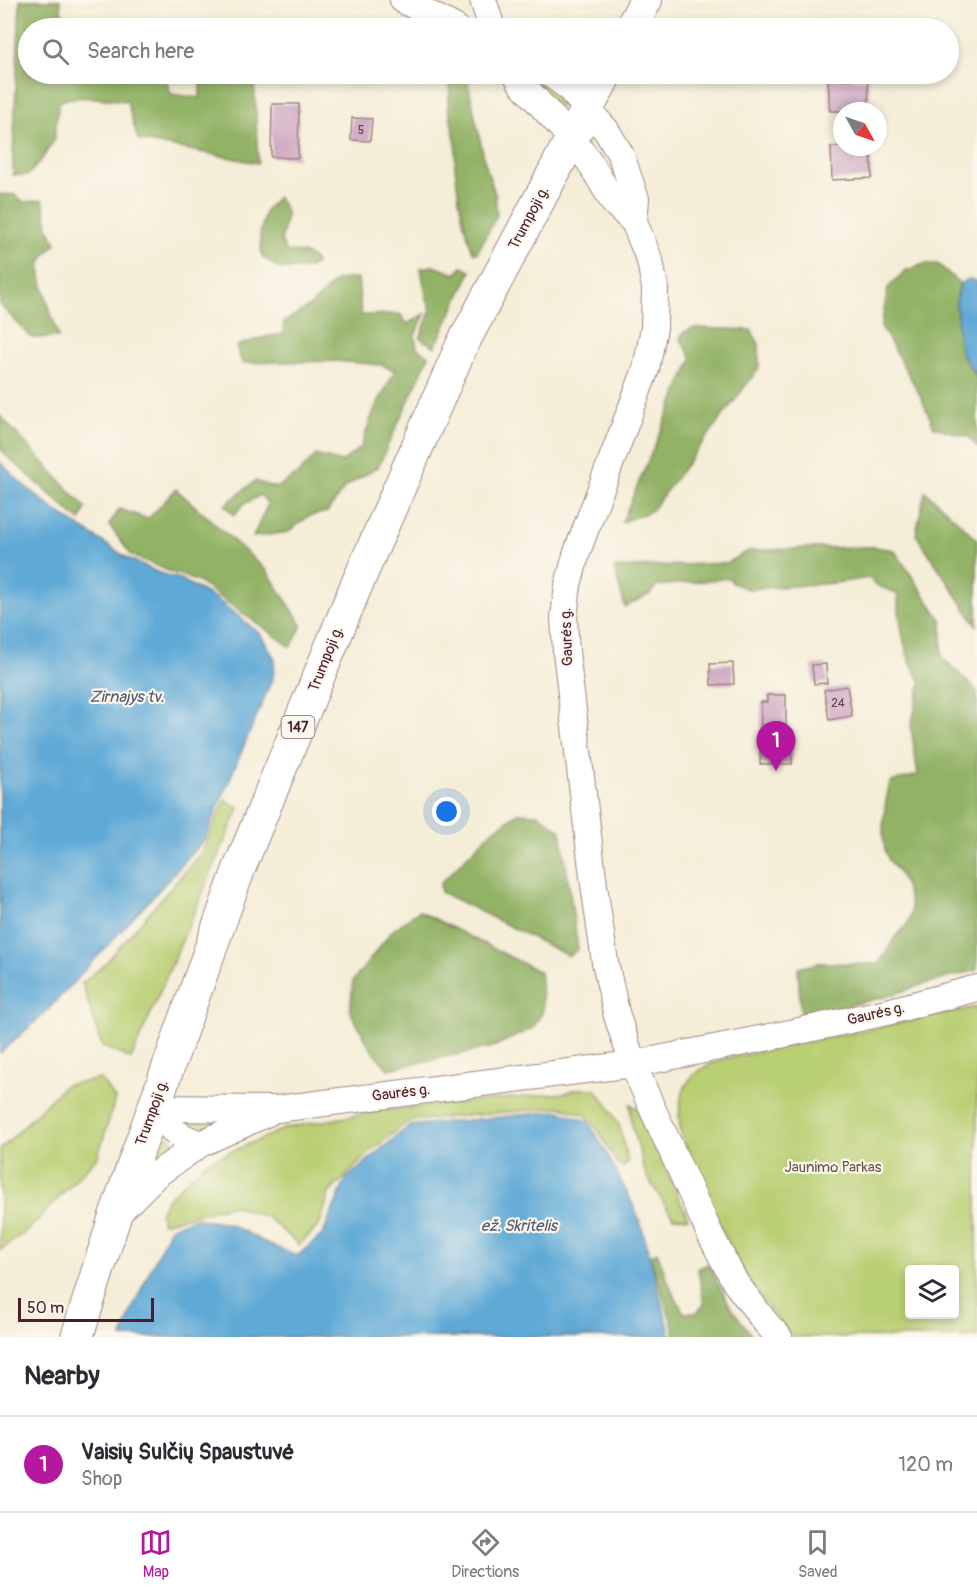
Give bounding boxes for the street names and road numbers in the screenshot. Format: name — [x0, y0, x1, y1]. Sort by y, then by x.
street label: Trumpoji g. — [504, 183, 554, 253]
street label: Gaurės g. — [556, 608, 578, 666]
street label: Trumpoji g. — [304, 623, 348, 695]
road number: 147 — [282, 716, 314, 738]
street label: Gaurės g. — [845, 998, 907, 1030]
street label: Trumpoji g. — [131, 1077, 173, 1149]
street label: Gaurės g. — [371, 1080, 431, 1106]

